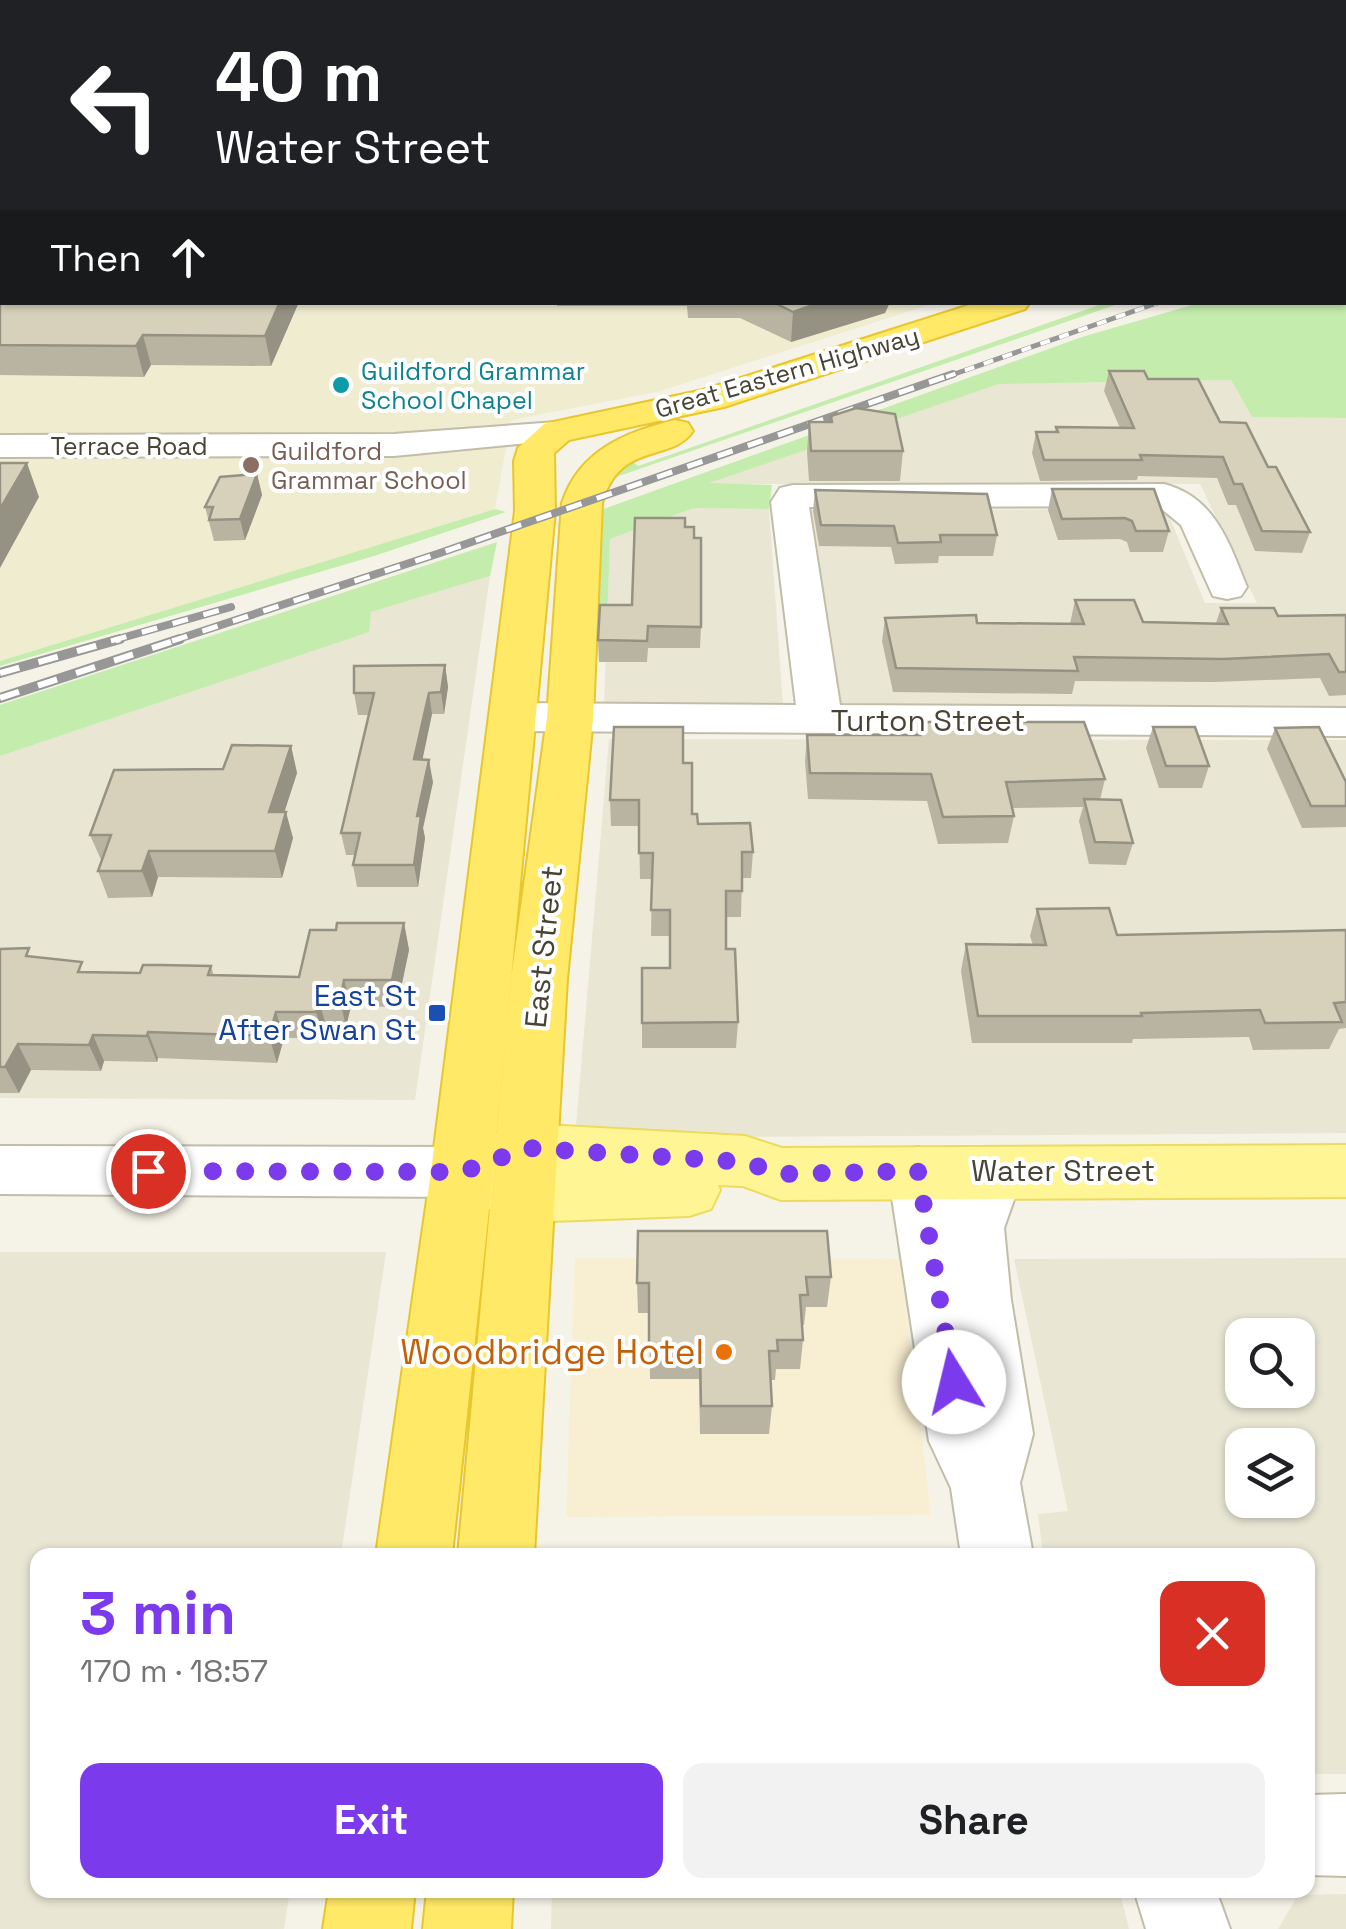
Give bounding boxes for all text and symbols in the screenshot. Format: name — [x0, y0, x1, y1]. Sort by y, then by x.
text: 40 m — [215, 32, 382, 121]
icon: left — [50, 40, 180, 170]
text: Water Street — [215, 119, 491, 176]
icon: ahead — [161, 230, 216, 285]
text: Then — [50, 234, 141, 282]
street label: Great Eastern Highway — [651, 319, 923, 425]
place label: Guildford Grammar School Chapel — [361, 355, 585, 416]
marker: Guildford Grammar School Chapel — [330, 374, 352, 396]
street label: Terrace Road — [51, 430, 208, 462]
place label: Guildford Grammar School — [271, 435, 467, 496]
marker: Guildford Grammar School — [240, 454, 262, 476]
street label: Turton Street — [831, 701, 1025, 740]
street label: East Street — [516, 864, 571, 1030]
place label: East St After Swan St — [218, 976, 417, 1049]
marker: East St After Swan St — [426, 1002, 448, 1024]
pin — [106, 1129, 191, 1214]
icon: arrive — [121, 1144, 176, 1199]
street label: Water Street — [971, 1151, 1155, 1190]
map controls — [1225, 1318, 1315, 1518]
button: search — [1225, 1318, 1315, 1408]
place label: Woodbridge Hotel — [400, 1330, 704, 1374]
position arrow — [902, 1330, 1006, 1434]
marker: Woodbridge Hotel — [713, 1341, 735, 1363]
button: layers — [1225, 1428, 1315, 1518]
text: 3 min — [80, 1575, 236, 1652]
button: close — [1160, 1581, 1265, 1686]
text: 170 m · 18:57 — [80, 1651, 268, 1691]
button: Exit — [80, 1763, 663, 1878]
button: Share — [683, 1763, 1265, 1878]

